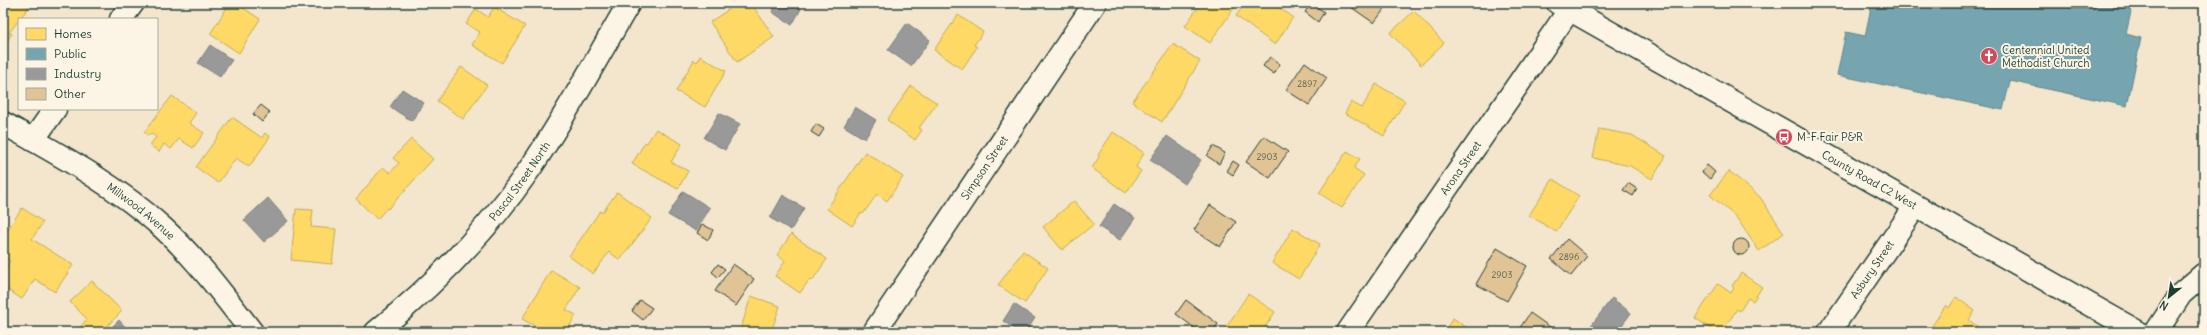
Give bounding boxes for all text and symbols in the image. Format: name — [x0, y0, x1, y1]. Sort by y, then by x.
legend — [18, 18, 158, 110]
text: Homes — [54, 26, 92, 41]
place label: Centennial United Methodist Church — [2002, 43, 2090, 70]
text: Public — [54, 46, 86, 61]
church icon: Centennial United Methodist Church — [1979, 46, 1999, 66]
text: Industry — [54, 66, 101, 81]
house number: 2897 — [1297, 78, 1317, 89]
text: Other — [54, 86, 86, 101]
bus stop icon: M-F Fair P&R — [1774, 127, 1794, 147]
place label: M-F Fair P&R — [1797, 130, 1863, 144]
street label: Simpson Street — [958, 133, 1011, 202]
street label: Arona Street — [1437, 138, 1484, 198]
street label: Pascal Street North — [486, 139, 553, 224]
street label: County Road C2 West — [1819, 147, 1920, 212]
house number: 2903 — [1256, 151, 1278, 162]
street label: Millwood Avenue — [104, 180, 178, 243]
street label: Asbury Street — [1847, 237, 1897, 301]
house number: 2896 — [1559, 251, 1579, 262]
house number: 2903 — [1491, 269, 1513, 280]
north arrow — [2149, 277, 2189, 317]
text: N — [2157, 298, 2171, 314]

